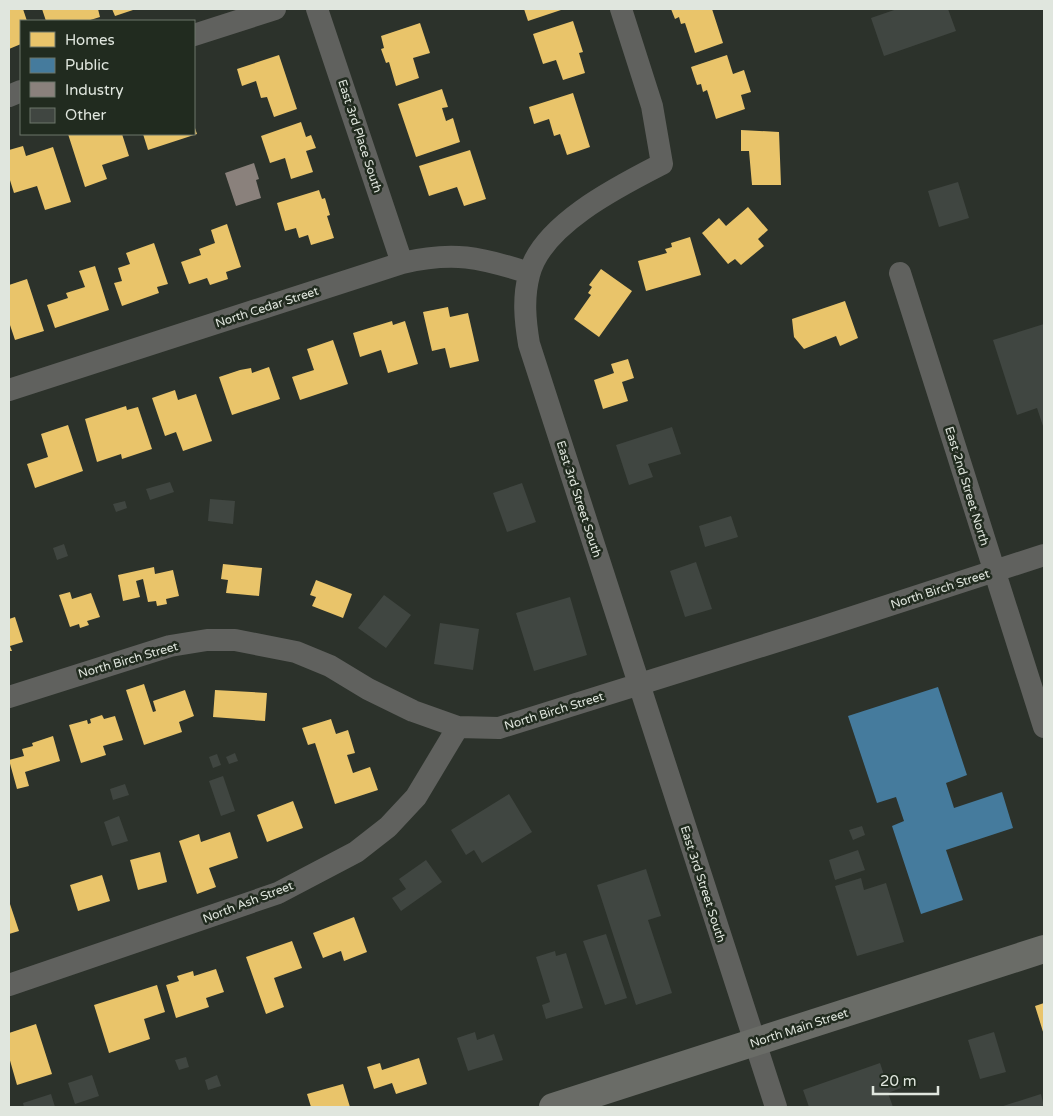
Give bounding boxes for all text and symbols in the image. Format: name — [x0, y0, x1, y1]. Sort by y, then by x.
legend — [20, 20, 195, 135]
text: Homes — [65, 31, 115, 49]
text: Public — [65, 56, 109, 74]
street label: East 3rd Place South — [335, 78, 385, 194]
text: Industry — [65, 81, 124, 99]
text: Other — [65, 106, 107, 124]
street label: North Cedar Street — [214, 284, 321, 330]
street label: East 2nd Street North — [942, 425, 992, 547]
street label: East 3rd Street South — [554, 439, 604, 559]
street label: North Birch Street — [889, 566, 992, 612]
street label: North Birch Street — [77, 639, 180, 681]
street label: North Birch Street — [503, 689, 606, 733]
street label: East 3rd Street South — [678, 824, 728, 944]
street label: North Ash Street — [201, 878, 296, 926]
street label: North Main Street — [748, 1005, 850, 1050]
scale bar — [873, 1064, 938, 1096]
text: 20 m — [880, 1072, 917, 1090]

